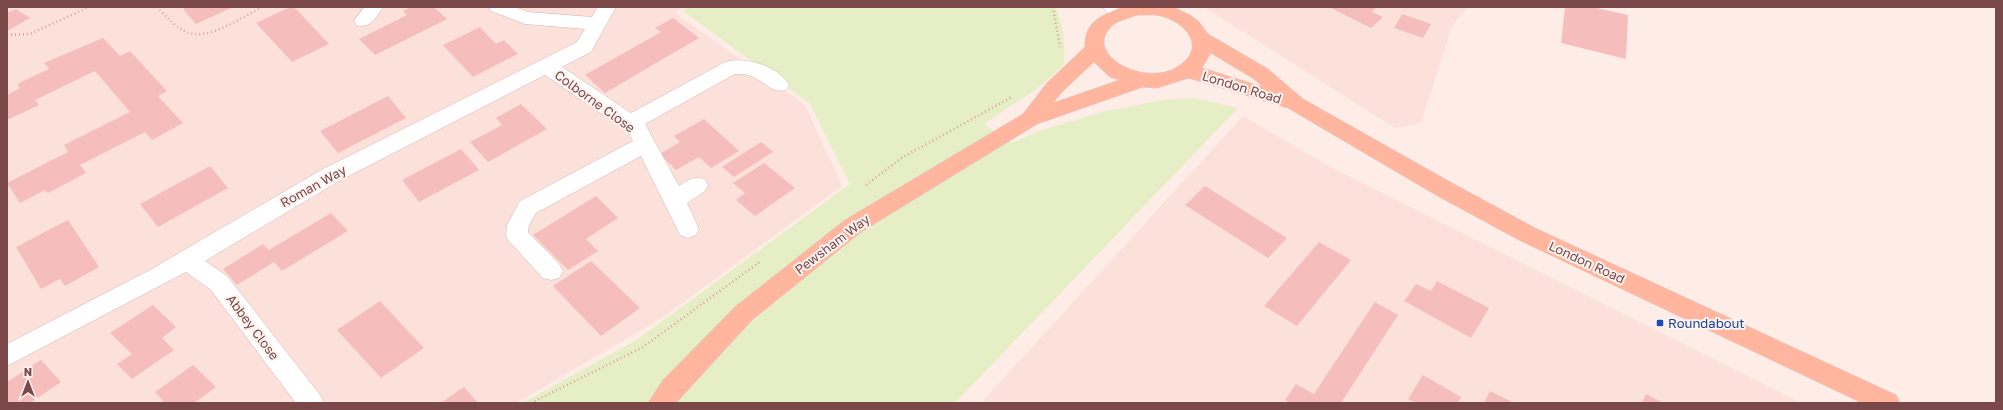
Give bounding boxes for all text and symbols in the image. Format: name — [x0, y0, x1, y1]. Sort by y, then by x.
street label: Colborne Close — [552, 66, 638, 136]
street label: London Road — [1200, 67, 1284, 107]
street label: Roman Way — [277, 161, 349, 211]
street label: Pewsham Way — [791, 210, 873, 277]
street label: London Road — [1546, 237, 1628, 287]
street label: Abbey Close — [223, 291, 283, 363]
place label: Roundabout — [1668, 315, 1745, 331]
marker: Roundabout — [1655, 318, 1665, 328]
north arrow — [8, 362, 48, 402]
text: N — [24, 365, 32, 378]

